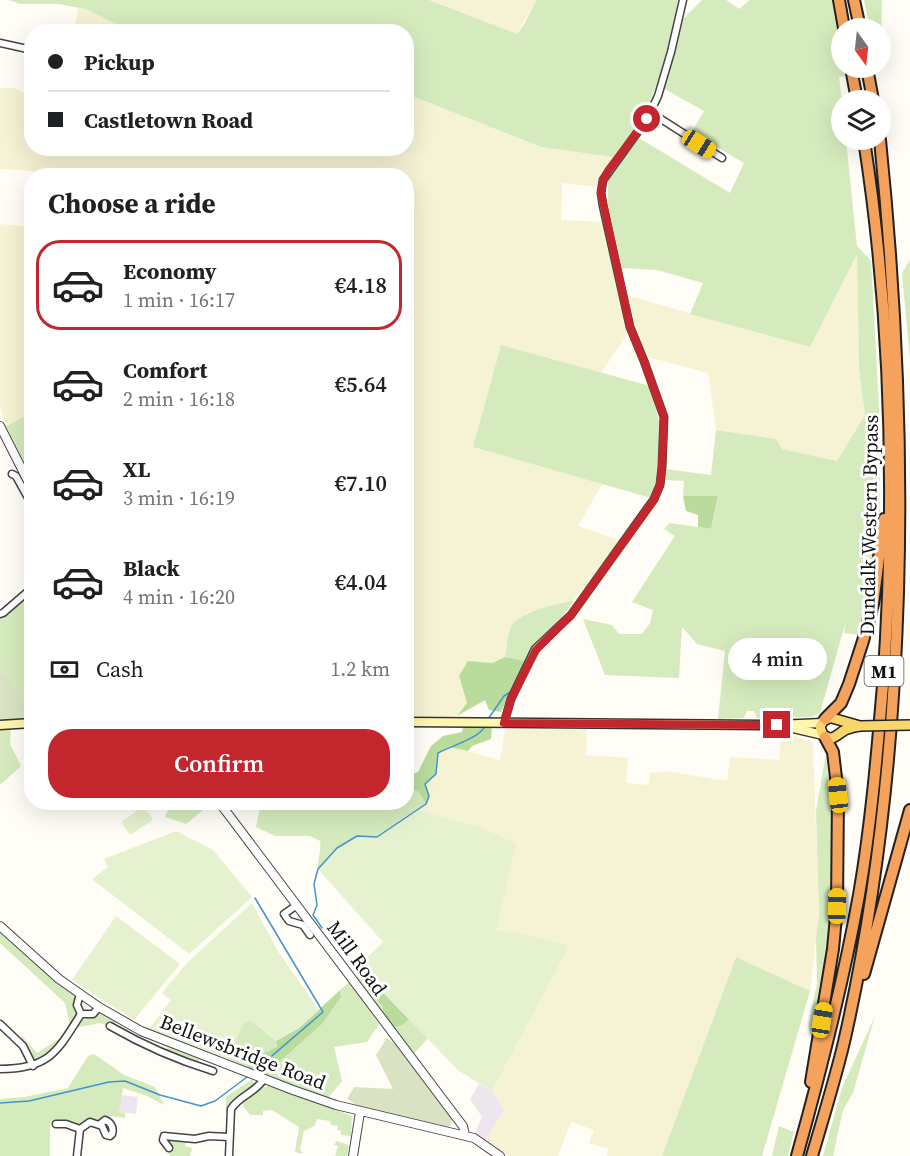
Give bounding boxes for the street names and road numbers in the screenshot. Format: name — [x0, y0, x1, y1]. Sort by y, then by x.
street label: Dundalk Western Bypass — [853, 414, 885, 636]
road number: M1 — [864, 656, 904, 686]
street label: Mill Road — [320, 915, 394, 1002]
street label: Bellewsbridge Road — [156, 1007, 331, 1097]

